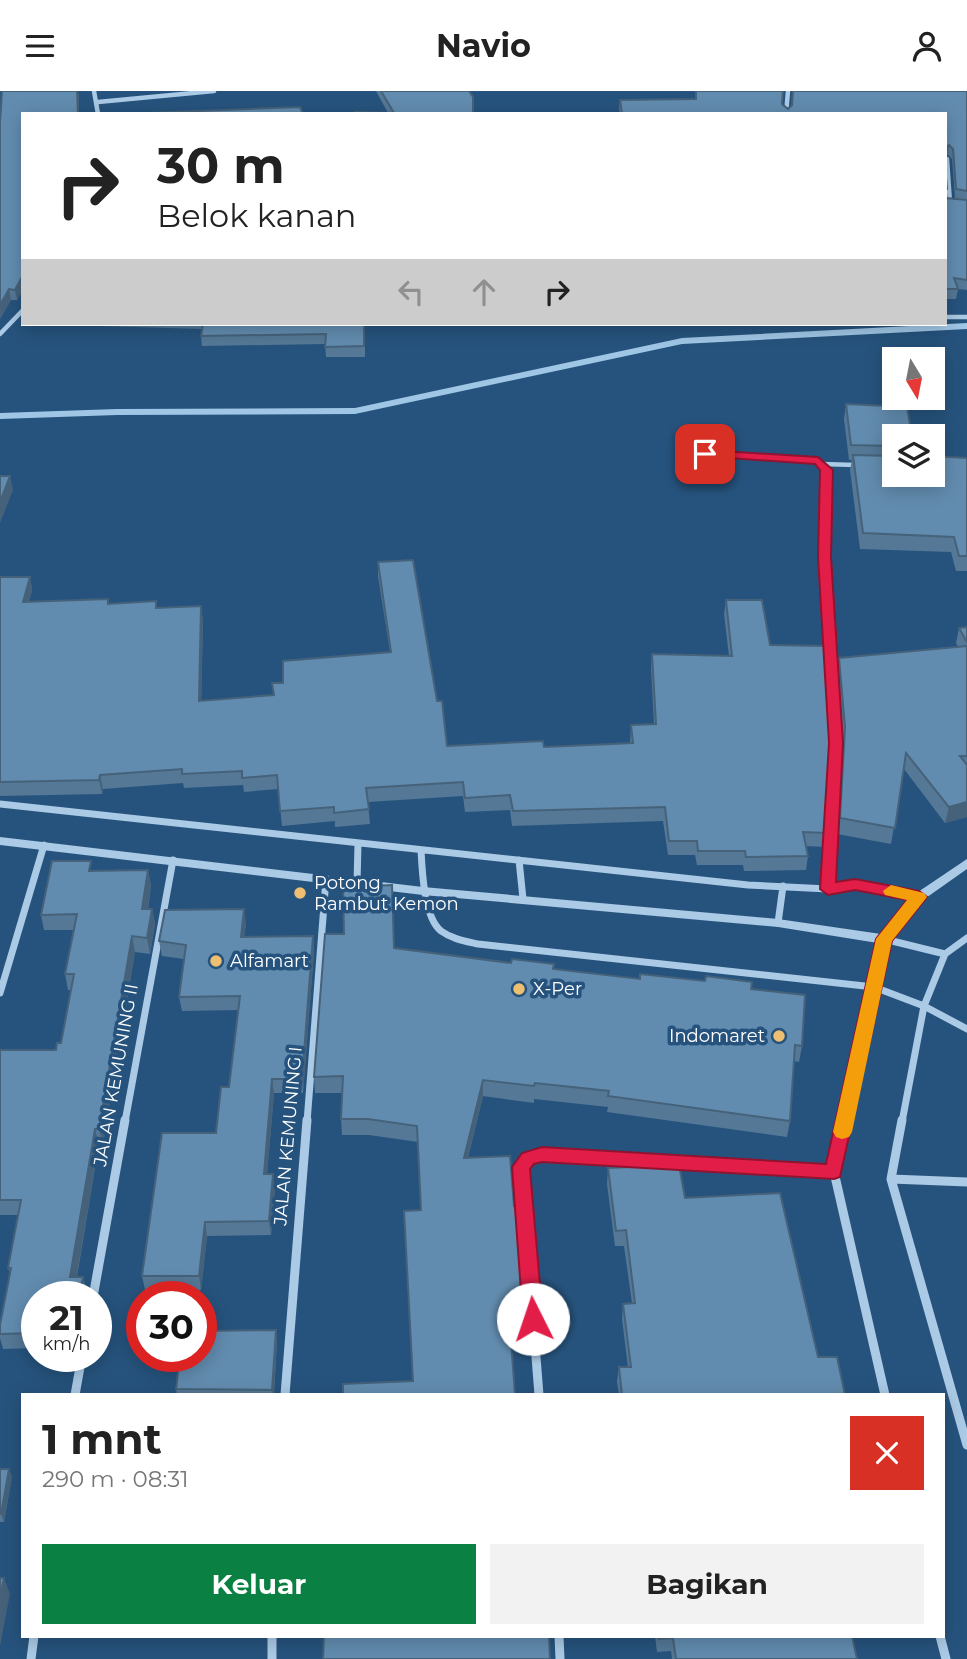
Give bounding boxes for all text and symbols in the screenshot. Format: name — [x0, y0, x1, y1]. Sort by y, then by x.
text: Navio — [436, 26, 531, 65]
icon: menu — [21, 27, 59, 65]
icon: person — [908, 27, 946, 65]
text: 30 m — [157, 136, 285, 195]
icon: right — [42, 140, 133, 231]
text: Belok kanan — [157, 196, 357, 235]
icon: left — [392, 273, 430, 311]
icon: ahead — [465, 273, 503, 311]
icon: right — [538, 273, 576, 311]
north arrow — [882, 347, 945, 409]
map controls — [882, 347, 945, 487]
pin — [675, 424, 735, 484]
button: layers — [882, 424, 945, 487]
icon: arrive — [686, 435, 724, 473]
place label: Potong Rambut Kemon — [314, 872, 459, 915]
marker: Potong Rambut Kemon — [292, 885, 308, 901]
place label: Alfamart — [230, 950, 309, 972]
marker: Alfamart — [208, 953, 224, 969]
place label: X-Per — [533, 978, 582, 1000]
marker: X-Per — [511, 981, 527, 997]
street label: JALAN KEMUNING II — [89, 982, 143, 1169]
place label: Indomaret — [669, 1025, 765, 1047]
marker: Indomaret — [771, 1028, 787, 1044]
street label: JALAN KEMUNING I — [269, 1046, 307, 1227]
speed limit sign: 30 — [126, 1281, 217, 1372]
position arrow — [496, 1282, 570, 1356]
text: 21 — [49, 1296, 84, 1339]
text: km/h — [42, 1333, 91, 1355]
text: 1 mnt — [42, 1413, 162, 1465]
button: close — [850, 1416, 924, 1490]
text: 290 m · 08:31 — [42, 1465, 189, 1493]
button: Keluar — [42, 1544, 476, 1624]
button: Bagikan — [490, 1544, 924, 1624]

